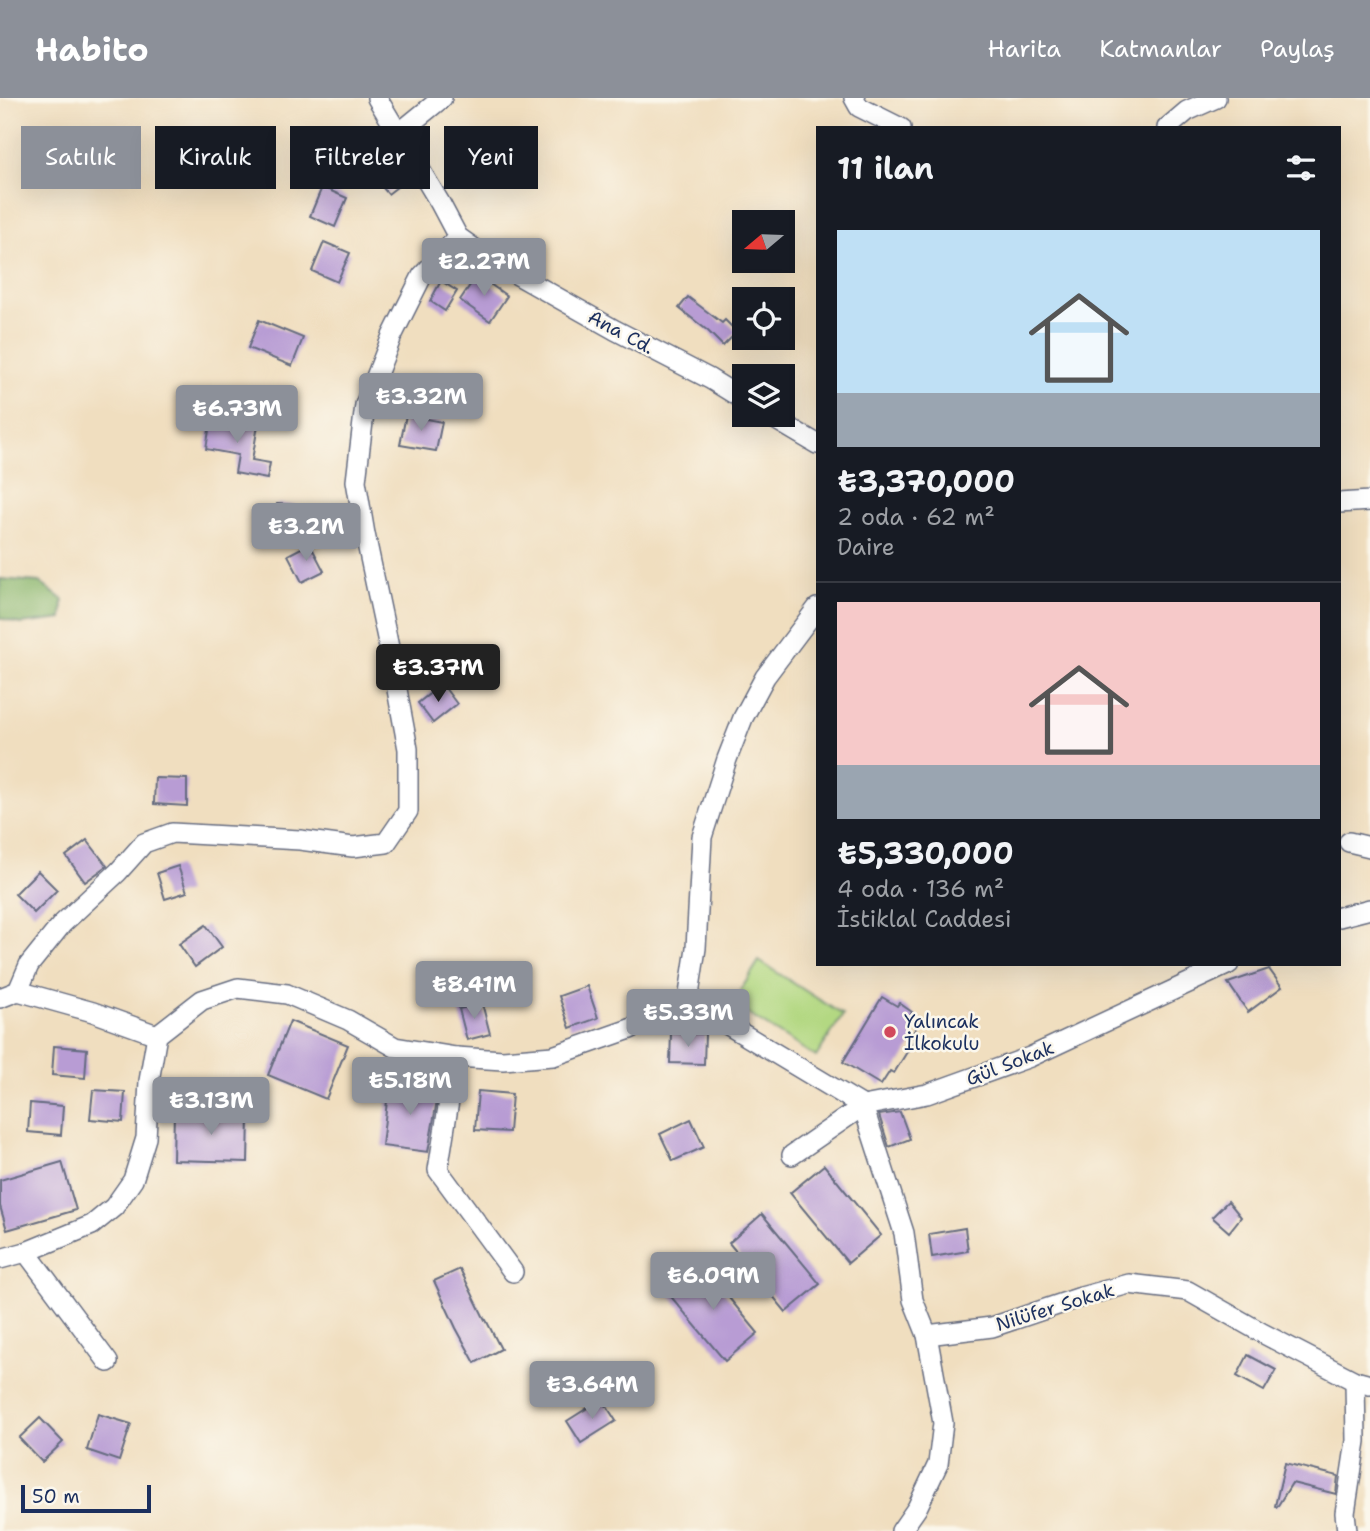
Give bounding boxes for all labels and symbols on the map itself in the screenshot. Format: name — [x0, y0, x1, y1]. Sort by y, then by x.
north arrow — [732, 210, 794, 273]
pin: ₺2.27M — [427, 238, 541, 298]
street label: Ana Cd. — [584, 304, 658, 360]
pin: ₺3.32M — [364, 374, 478, 433]
pin: ₺6.73M — [180, 386, 294, 445]
pin: ₺3.2M — [257, 504, 355, 563]
pin: ₺3.37M — [381, 644, 495, 704]
pin: ₺8.41M — [417, 962, 531, 1021]
pin: ₺5.33M — [631, 990, 745, 1049]
place label: Yalıncak İlkokulu — [904, 1009, 979, 1056]
marker: Yalıncak İlkokulu — [882, 1024, 898, 1040]
street label: Gül Sokak — [962, 1035, 1058, 1091]
pin: ₺5.18M — [353, 1058, 467, 1117]
pin: ₺3.13M — [154, 1077, 268, 1137]
pin: ₺6.09M — [656, 1252, 770, 1312]
street label: Nilüfer Sokak — [993, 1277, 1117, 1337]
pin: ₺3.64M — [535, 1362, 649, 1421]
scale bar — [21, 1482, 150, 1514]

